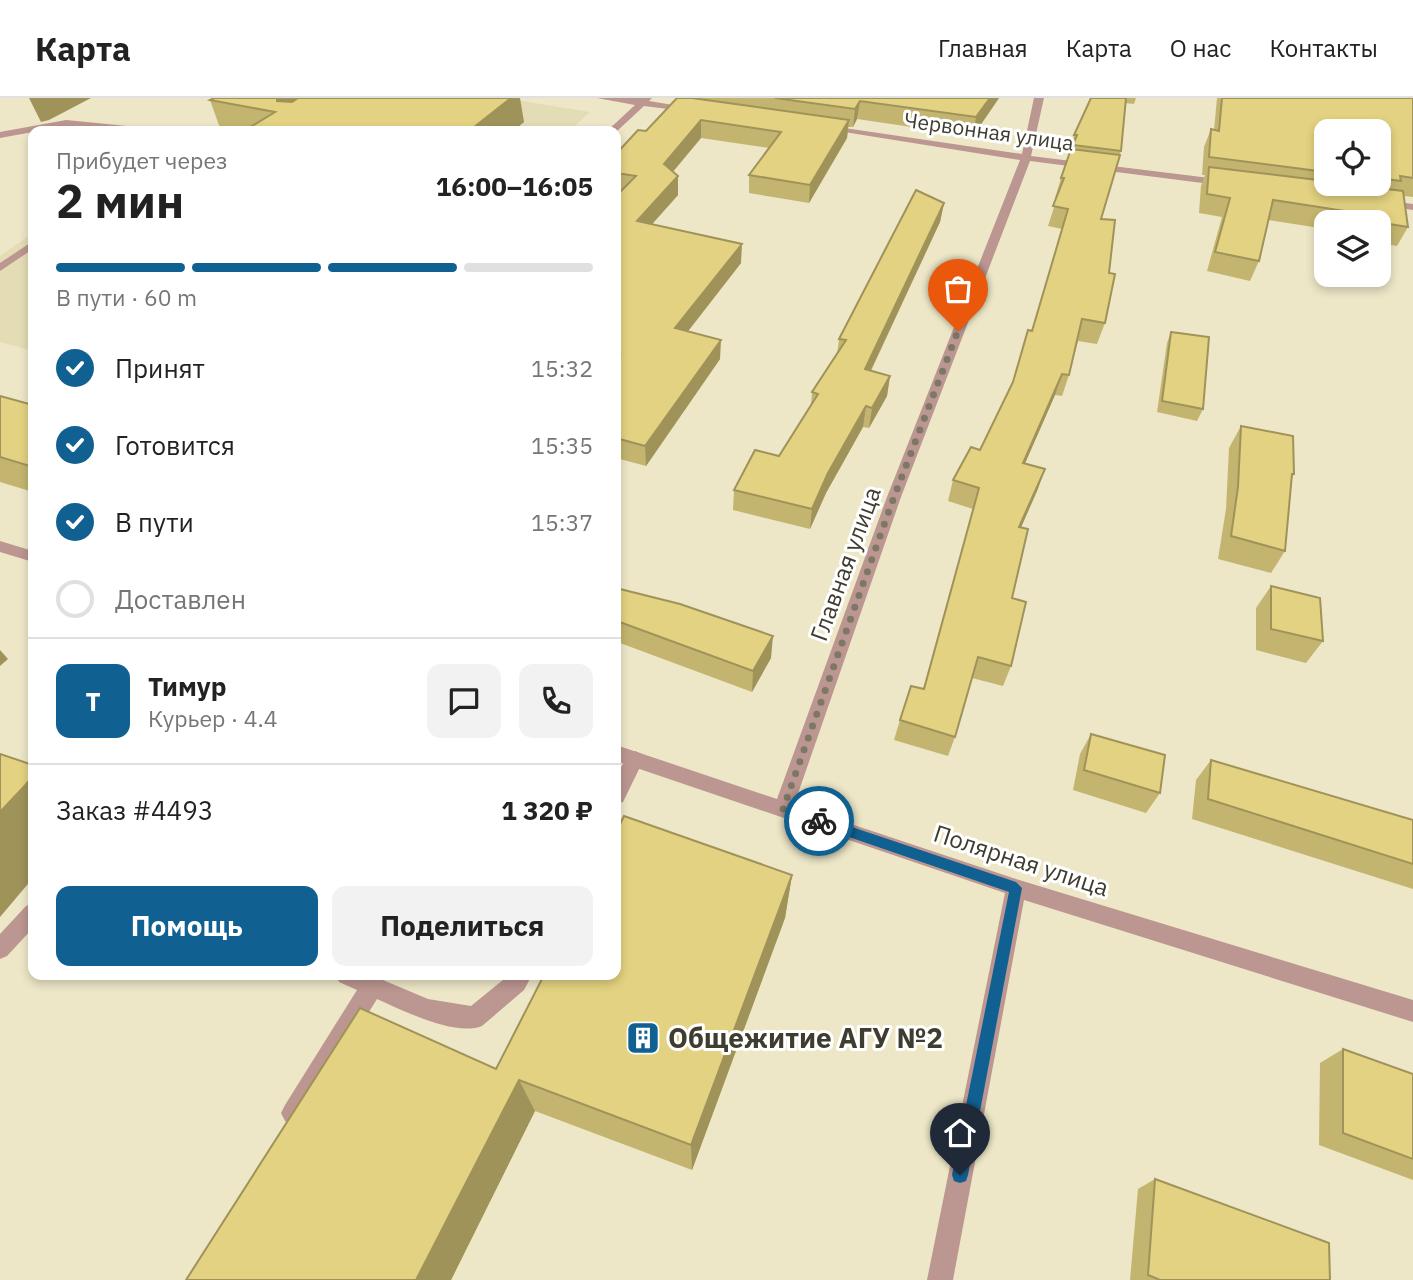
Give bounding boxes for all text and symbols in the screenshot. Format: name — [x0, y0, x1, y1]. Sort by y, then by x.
text: Карта — [35, 27, 131, 70]
text: Главная — [938, 32, 1028, 64]
text: Карта — [1066, 32, 1132, 64]
text: О нас — [1170, 32, 1231, 64]
text: Контакты — [1269, 32, 1378, 64]
street label: Червонная улица — [903, 105, 1076, 157]
map controls — [1314, 119, 1391, 287]
button: locate — [1314, 119, 1391, 196]
text: Прибудет через — [56, 145, 228, 175]
text: 16:00–16:05 — [436, 169, 593, 203]
text: 2 мин — [56, 171, 184, 231]
button: layers — [1314, 210, 1391, 287]
pin — [928, 259, 988, 331]
icon: bag — [939, 270, 977, 308]
text: В пути · 60 m — [56, 282, 197, 312]
icon: check — [56, 349, 94, 387]
text: Принят — [115, 351, 205, 385]
text: 15:32 — [531, 353, 593, 383]
icon: check — [56, 426, 94, 464]
text: Готовится — [115, 428, 235, 462]
text: 15:35 — [531, 430, 593, 460]
street label: Главная улица — [802, 482, 888, 645]
icon: check — [56, 503, 94, 541]
text: В пути — [115, 505, 194, 539]
text: 15:37 — [531, 507, 593, 537]
text: Доставлен — [115, 582, 246, 616]
button: chat — [427, 664, 501, 738]
button: phone — [519, 664, 593, 738]
text: Тимур — [148, 669, 227, 703]
text: Т — [85, 684, 101, 718]
text: Курьер · 4.4 — [148, 703, 278, 733]
courier — [784, 786, 854, 856]
text: Заказ #4493 — [56, 793, 213, 827]
text: 1 320 ₽ — [501, 793, 593, 827]
icon: bike — [800, 802, 838, 840]
street label: Полярная улица — [930, 817, 1113, 903]
button: Помощь — [56, 886, 318, 966]
button: Поделиться — [332, 886, 593, 966]
building icon: Общежитие АГУ №2 — [624, 1019, 662, 1057]
place label: Общежитие АГУ №2 — [668, 1019, 943, 1056]
pin — [930, 1103, 990, 1175]
icon: home — [941, 1114, 979, 1152]

